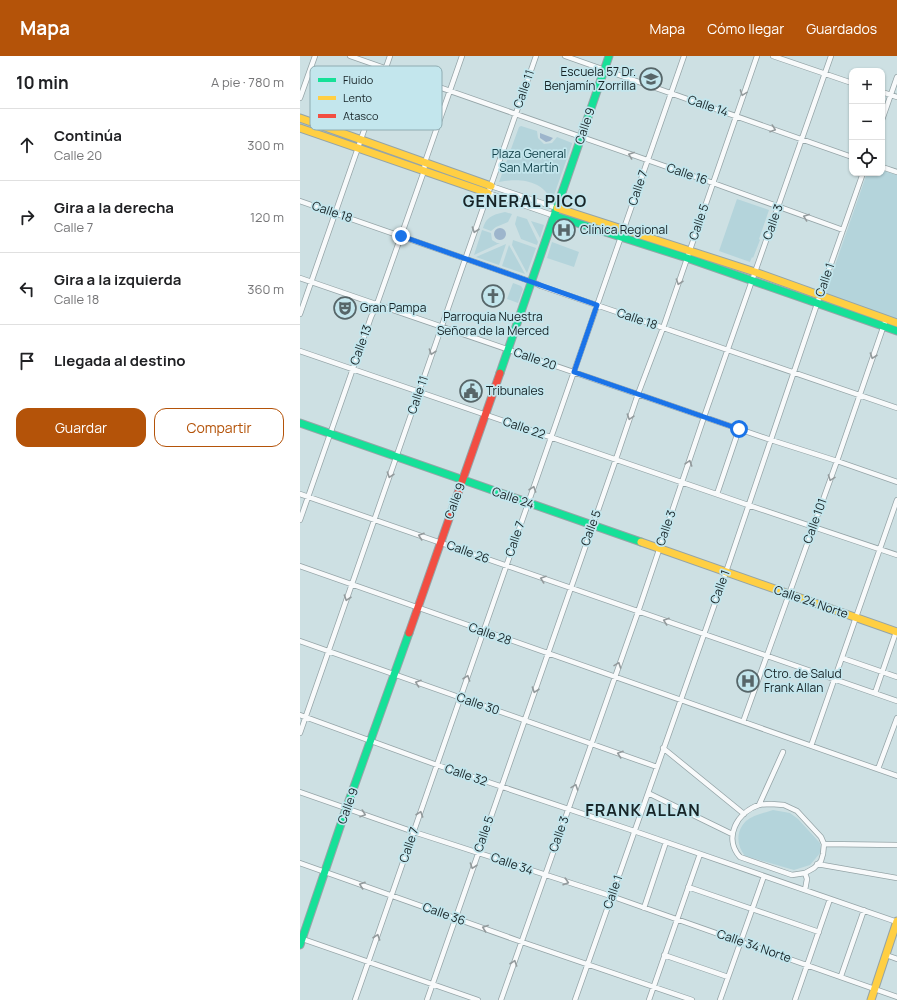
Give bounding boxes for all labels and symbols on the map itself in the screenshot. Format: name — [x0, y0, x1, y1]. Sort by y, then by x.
place label: Escuela 57 Dr. Benjamín Zorrilla — [544, 63, 636, 94]
legend — [310, 66, 442, 130]
school or university icon: Escuela 57 Dr. Benjamín Zorrilla — [638, 66, 664, 92]
street label: Calle 11 — [509, 67, 538, 110]
text: Fluido — [343, 72, 374, 87]
one-way arrow — [740, 89, 748, 96]
text: Lento — [343, 90, 373, 105]
street label: Calle 14 — [686, 91, 731, 120]
street label: Calle 9 — [570, 105, 599, 146]
text: Atasco — [343, 108, 379, 123]
one-way arrow — [770, 124, 777, 133]
park label: Plaza General San Martín — [492, 145, 566, 176]
one-way arrow — [628, 151, 635, 160]
street label: Calle 16 — [664, 159, 710, 188]
street label: Calle 7 — [624, 168, 651, 208]
district label: GENERAL PICO — [463, 190, 587, 212]
street label: Calle 18 — [310, 197, 355, 226]
street label: Calle 5 — [684, 201, 713, 242]
street label: Calle 3 — [758, 202, 787, 242]
one-way arrow — [803, 213, 810, 222]
hospital icon: Clínica Regional — [551, 217, 577, 243]
place label: Clínica Regional — [580, 221, 668, 238]
one-way arrow — [471, 226, 480, 233]
route end — [392, 227, 410, 245]
street label: Calle 1 — [811, 261, 838, 299]
one-way arrow — [675, 278, 683, 285]
church icon: Parroquia Nuestra Señora de la Merced — [480, 283, 506, 309]
theatre icon: Gran Pampa — [332, 295, 358, 321]
place label: Gran Pampa — [360, 299, 426, 316]
street label: Calle 18 — [615, 304, 660, 333]
place label: Parroquia Nuestra Señora de la Merced — [437, 308, 549, 339]
street label: Calle 13 — [345, 322, 376, 367]
street label: Calle 20 — [511, 343, 559, 374]
one-way arrow — [429, 349, 437, 356]
one-way arrow — [869, 352, 878, 359]
street label: Calle 11 — [403, 373, 432, 416]
public building icon: Tribunales — [458, 378, 484, 404]
place label: Tribunales — [486, 382, 544, 399]
street label: Calle 22 — [501, 412, 548, 443]
one-way arrow — [626, 414, 635, 421]
route start — [730, 420, 748, 438]
one-way arrow — [684, 459, 692, 466]
one-way arrow — [386, 472, 394, 479]
one-way arrow — [827, 475, 835, 482]
street label: Calle 9 — [440, 480, 469, 521]
street label: Calle 24 — [490, 482, 537, 513]
one-way arrow — [528, 486, 537, 493]
street label: Calle 101 — [799, 496, 831, 546]
street label: Calle 5 — [576, 507, 605, 548]
street label: Calle 3 — [651, 508, 680, 548]
street label: Calle 7 — [501, 519, 528, 559]
one-way arrow — [417, 532, 424, 540]
street label: Calle 26 — [444, 536, 492, 567]
street label: Calle 1 — [706, 567, 733, 606]
one-way arrow — [540, 575, 547, 583]
street label: Calle 24 Norte — [772, 581, 851, 622]
one-way arrow — [343, 594, 352, 601]
street label: Calle 28 — [467, 618, 514, 649]
one-way arrow — [663, 618, 670, 626]
one-way arrow — [614, 661, 622, 668]
place label: Ctro. de Salud Frank Allan — [764, 665, 842, 696]
hospital icon: Ctro. de Salud Frank Allan — [735, 668, 761, 694]
one-way arrow — [462, 675, 471, 682]
one-way arrow — [415, 679, 422, 687]
one-way arrow — [531, 687, 539, 694]
street label: Calle 30 — [454, 688, 502, 719]
one-way arrow — [616, 750, 623, 759]
street label: Calle 32 — [443, 759, 490, 790]
one-way arrow — [570, 784, 579, 791]
street label: Calle 9 — [333, 785, 362, 826]
district label: FRANK ALLAN — [585, 799, 701, 821]
one-way arrow — [360, 810, 367, 818]
one-way arrow — [415, 811, 423, 818]
street label: Calle 5 — [469, 813, 498, 854]
street label: Calle 3 — [544, 814, 573, 854]
street label: Calle 7 — [395, 825, 422, 865]
street label: Calle 34 — [489, 848, 536, 879]
one-way arrow — [470, 862, 478, 869]
street label: Calle 1 — [599, 873, 626, 911]
one-way arrow — [562, 877, 569, 886]
one-way arrow — [359, 881, 366, 889]
street label: Calle 36 — [420, 898, 468, 929]
one-way arrow — [481, 925, 488, 933]
street label: Calle 34 Norte — [715, 925, 794, 966]
one-way arrow — [372, 933, 381, 940]
one-way arrow — [509, 960, 518, 967]

